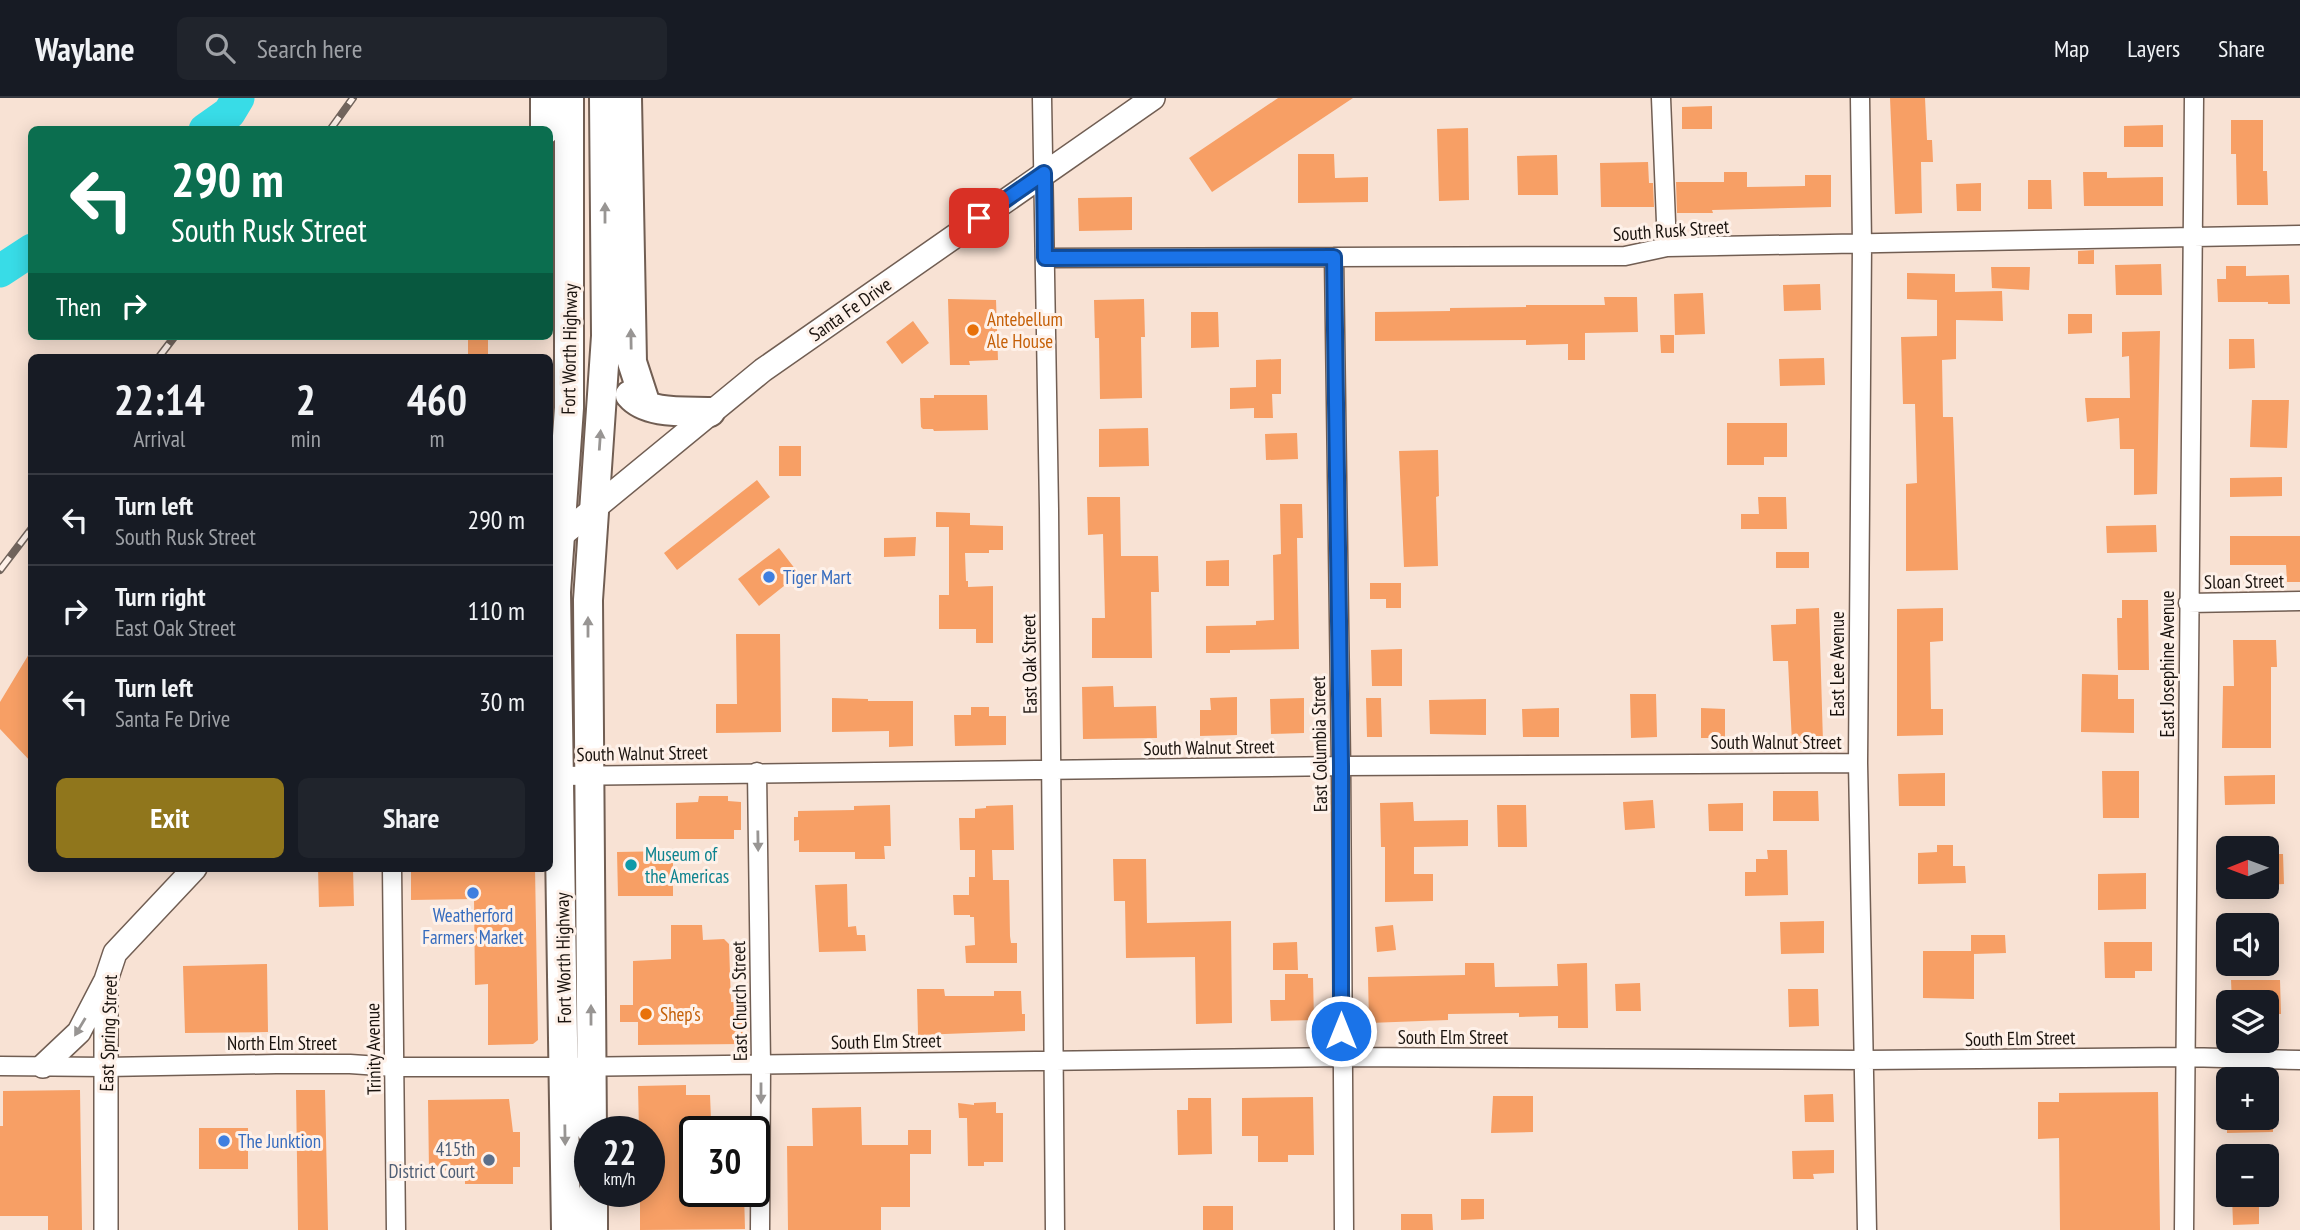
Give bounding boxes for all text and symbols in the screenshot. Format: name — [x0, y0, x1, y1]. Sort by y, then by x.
search box — [177, 17, 667, 80]
text: Waylane — [35, 27, 135, 70]
icon: search — [201, 29, 239, 67]
text: Search here — [257, 32, 362, 65]
text: Map — [2054, 33, 2089, 64]
text: Layers — [2127, 33, 2180, 64]
text: Share — [2218, 33, 2265, 64]
text: 290 m — [171, 147, 284, 211]
icon: left — [56, 154, 147, 245]
pin — [949, 188, 1009, 248]
icon: arrive — [960, 199, 998, 237]
one-way arrow — [599, 201, 611, 223]
text: South Rusk Street — [171, 209, 367, 251]
street label: South Rusk Street — [1612, 214, 1731, 246]
street label: Santa Fe Drive — [804, 272, 896, 346]
street label: Fort Worth Highway — [556, 282, 582, 415]
icon: right — [115, 287, 153, 325]
text: Then — [56, 290, 101, 323]
place label: Antebellum Ale House — [987, 307, 1063, 353]
marker: Antebellum Ale House — [965, 322, 981, 338]
one-way arrow — [625, 327, 637, 349]
text: 22:14 — [114, 372, 205, 427]
text: 2 — [296, 372, 316, 427]
text: 460 — [407, 372, 467, 427]
text: Arrival — [133, 424, 185, 453]
text: min — [291, 424, 321, 453]
text: m — [429, 424, 444, 453]
one-way arrow — [595, 429, 606, 451]
text: Turn left — [115, 489, 193, 522]
icon: left — [56, 501, 94, 539]
text: 290 m — [467, 503, 525, 536]
text: South Rusk Street — [115, 522, 256, 551]
place label: Tiger Mart — [783, 565, 852, 589]
street label: Sloan Street — [2204, 568, 2285, 594]
marker: Tiger Mart — [761, 569, 777, 585]
text: Turn right — [115, 580, 206, 613]
street label: East Josephine Avenue — [2155, 590, 2179, 738]
icon: right — [56, 592, 94, 630]
text: 110 m — [467, 594, 525, 627]
street label: East Lee Avenue — [1825, 611, 1849, 717]
text: East Oak Street — [115, 613, 236, 642]
street label: East Oak Street — [1016, 613, 1042, 714]
one-way arrow — [582, 616, 594, 638]
text: Turn left — [115, 671, 193, 704]
street label: East Columbia Street — [1306, 675, 1332, 812]
icon: left — [56, 683, 94, 721]
text: 30 m — [479, 685, 525, 718]
text: Santa Fe Drive — [115, 704, 230, 733]
street label: South Walnut Street — [1710, 730, 1842, 754]
street label: South Walnut Street — [1143, 734, 1276, 760]
street label: South Walnut Street — [576, 740, 709, 766]
button: Exit — [56, 778, 284, 858]
button: Share — [298, 778, 525, 858]
one-way arrow — [752, 830, 764, 852]
north arrow — [2216, 836, 2278, 900]
map controls — [2216, 836, 2279, 1207]
place label: Museum of the Americas — [645, 842, 729, 888]
marker: Museum of the Americas — [623, 857, 639, 873]
marker: Weatherford Farmers Market — [465, 885, 481, 901]
street label: Fort Worth Highway — [550, 891, 576, 1024]
place label: Weatherford Farmers Market — [422, 903, 525, 949]
button: sound — [2216, 913, 2279, 976]
street label: East Church Street — [726, 940, 752, 1061]
street label: East Spring Street — [94, 973, 122, 1092]
button: layers — [2216, 990, 2279, 1053]
position arrow — [1304, 994, 1378, 1068]
place label: Shep's — [660, 1002, 701, 1026]
street label: Trinity Avenue — [360, 1003, 386, 1095]
one-way arrow — [585, 1004, 597, 1026]
marker: Shep's — [638, 1006, 654, 1022]
one-way arrow — [74, 1017, 86, 1036]
street label: South Elm Street — [1398, 1025, 1509, 1049]
street label: South Elm Street — [1965, 1025, 2076, 1051]
street label: South Elm Street — [831, 1028, 942, 1054]
street label: North Elm Street — [227, 1031, 338, 1055]
button: + — [2216, 1067, 2279, 1130]
one-way arrow — [755, 1082, 767, 1104]
speed limit sign: 30 — [679, 1116, 770, 1207]
one-way arrow — [559, 1124, 570, 1146]
place label: The Junktion — [238, 1129, 321, 1153]
text: 22 — [603, 1129, 636, 1175]
marker: The Junktion — [216, 1133, 232, 1149]
place label: 415th District Court — [388, 1137, 476, 1183]
button: − — [2216, 1144, 2279, 1207]
marker: 415th District Court — [481, 1152, 497, 1168]
text: km/h — [604, 1167, 635, 1190]

